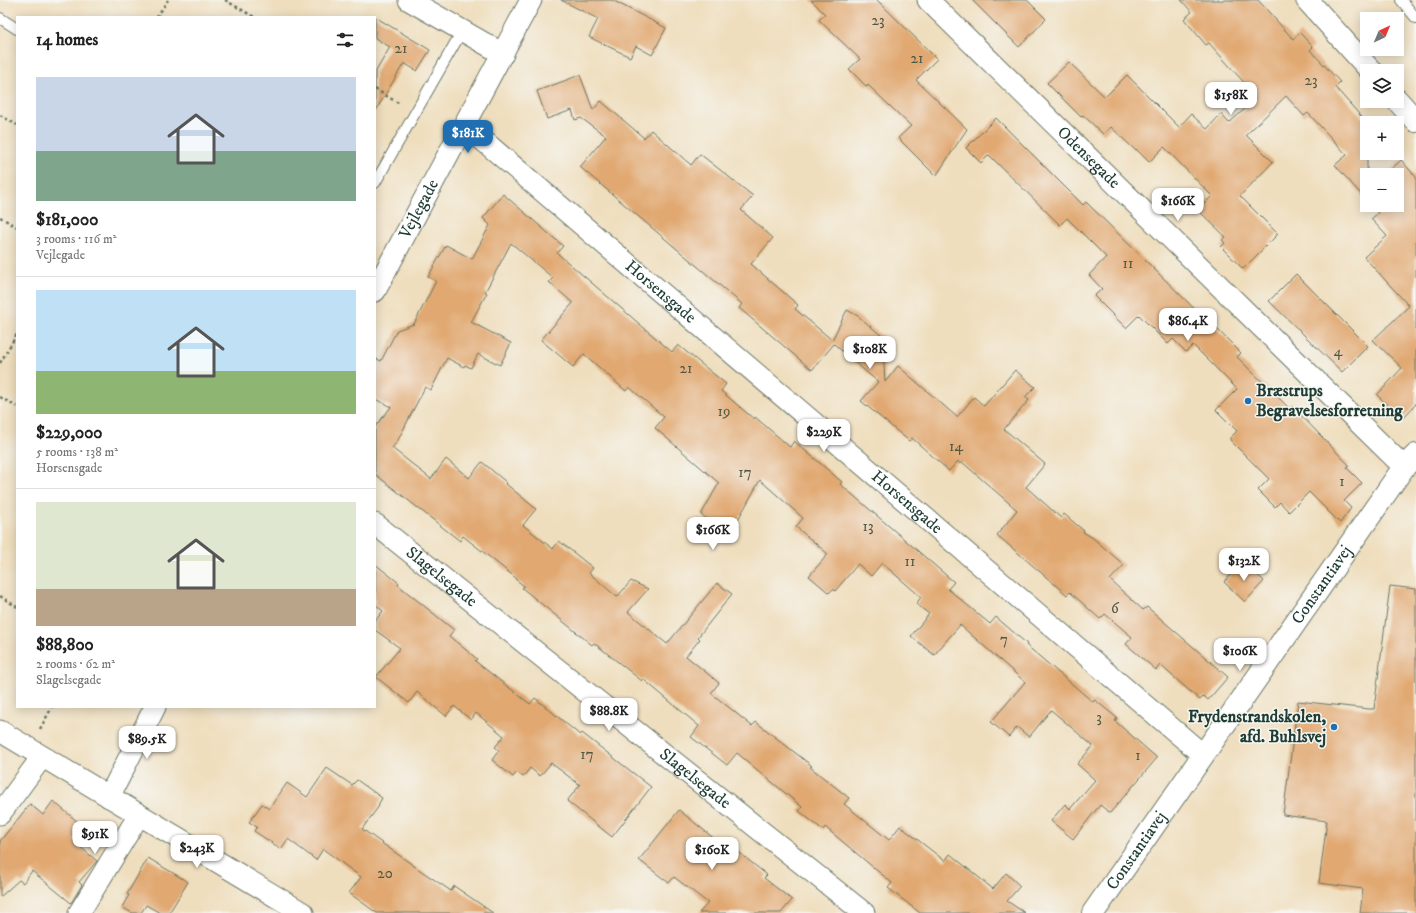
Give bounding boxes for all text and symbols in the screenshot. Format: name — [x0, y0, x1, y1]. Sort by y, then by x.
house number: 23 — [872, 11, 884, 30]
north arrow — [1360, 12, 1404, 56]
map controls — [1360, 12, 1404, 212]
text: 14 homes — [36, 29, 98, 51]
icon: filters — [334, 29, 356, 51]
house number: 21 — [395, 39, 407, 58]
house number: 21 — [911, 49, 923, 68]
button: layers — [1360, 64, 1404, 108]
house number: 23 — [1305, 71, 1317, 90]
pin: $158K — [1203, 82, 1259, 116]
text: $158K — [1214, 87, 1248, 103]
icon: home — [160, 103, 232, 175]
button: + — [1360, 116, 1404, 160]
pin: $181K — [440, 120, 496, 154]
street label: Odensegade — [1052, 122, 1125, 194]
text: $181K — [452, 125, 484, 141]
button: − — [1360, 168, 1404, 212]
street label: Vejlegade — [394, 176, 444, 243]
pin: $166K — [1150, 188, 1206, 222]
text: $166K — [1161, 193, 1195, 209]
text: $181,000 — [36, 209, 98, 231]
text: 3 rooms · 116 m² — [36, 231, 117, 247]
text: Vejlegade — [36, 247, 85, 263]
house number: 11 — [1122, 254, 1134, 273]
street label: Horsensgade — [620, 255, 701, 328]
pin: $86.4K — [1155, 308, 1221, 342]
text: $86.4K — [1168, 313, 1208, 329]
icon: home — [160, 316, 232, 388]
pin: $108K — [842, 336, 898, 370]
text: $108K — [853, 341, 887, 357]
house number: 4 — [1334, 342, 1343, 361]
house number: 21 — [680, 359, 692, 378]
place label: Bræstrups Begravelsesforretning — [1256, 380, 1403, 422]
marker: Bræstrups Begravelsesforretning — [1243, 396, 1253, 406]
house number: 19 — [718, 402, 730, 421]
pin: $229K — [796, 419, 852, 453]
text: $229,000 — [36, 422, 102, 444]
text: $229K — [806, 424, 842, 440]
house number: 14 — [949, 437, 963, 456]
text: 5 rooms · 138 m² — [36, 444, 118, 460]
text: Horsensgade — [36, 460, 102, 476]
house number: 17 — [738, 463, 752, 482]
street label: Horsensgade — [867, 466, 947, 539]
house number: 1 — [1339, 472, 1345, 491]
pin: $166K — [685, 517, 741, 551]
house number: 13 — [862, 517, 874, 536]
text: $166K — [696, 522, 730, 538]
icon: home — [160, 528, 232, 600]
street label: Constantiavej — [1287, 541, 1357, 629]
street label: Slagelsegade — [401, 542, 482, 612]
pin: $132K — [1216, 548, 1272, 582]
house number: 11 — [904, 552, 916, 571]
text: $132K — [1228, 553, 1260, 569]
house number: 6 — [1111, 599, 1120, 618]
house number: 7 — [1000, 630, 1008, 649]
text: $88,800 — [36, 634, 94, 656]
pin: $106K — [1212, 638, 1268, 672]
text: $106K — [1223, 643, 1257, 659]
text: 2 rooms · 62 m² — [36, 656, 115, 672]
text: Slagelsegade — [36, 672, 101, 688]
pin: $88.8K — [576, 698, 642, 732]
text: $88.8K — [590, 703, 628, 719]
place label: Frydenstrandskolen, afd. Buhlsvej — [1188, 706, 1326, 748]
house number: 3 — [1096, 708, 1102, 727]
marker: Frydenstrandskolen, afd. Buhlsvej — [1329, 722, 1339, 732]
pin: $89.5K — [114, 726, 180, 760]
text: $89.5K — [128, 731, 166, 747]
street label: Slagelsegade — [655, 743, 735, 814]
house number: 17 — [580, 745, 594, 764]
house number: 1 — [1135, 746, 1141, 765]
street label: Constantiavej — [1101, 807, 1172, 894]
pin: $91K — [71, 821, 119, 855]
text: $91K — [81, 826, 109, 842]
pin: $243K — [169, 835, 225, 869]
pin: $160K — [684, 837, 740, 871]
text: $243K — [180, 840, 214, 856]
text: $160K — [695, 842, 729, 858]
house number: 20 — [377, 864, 393, 883]

